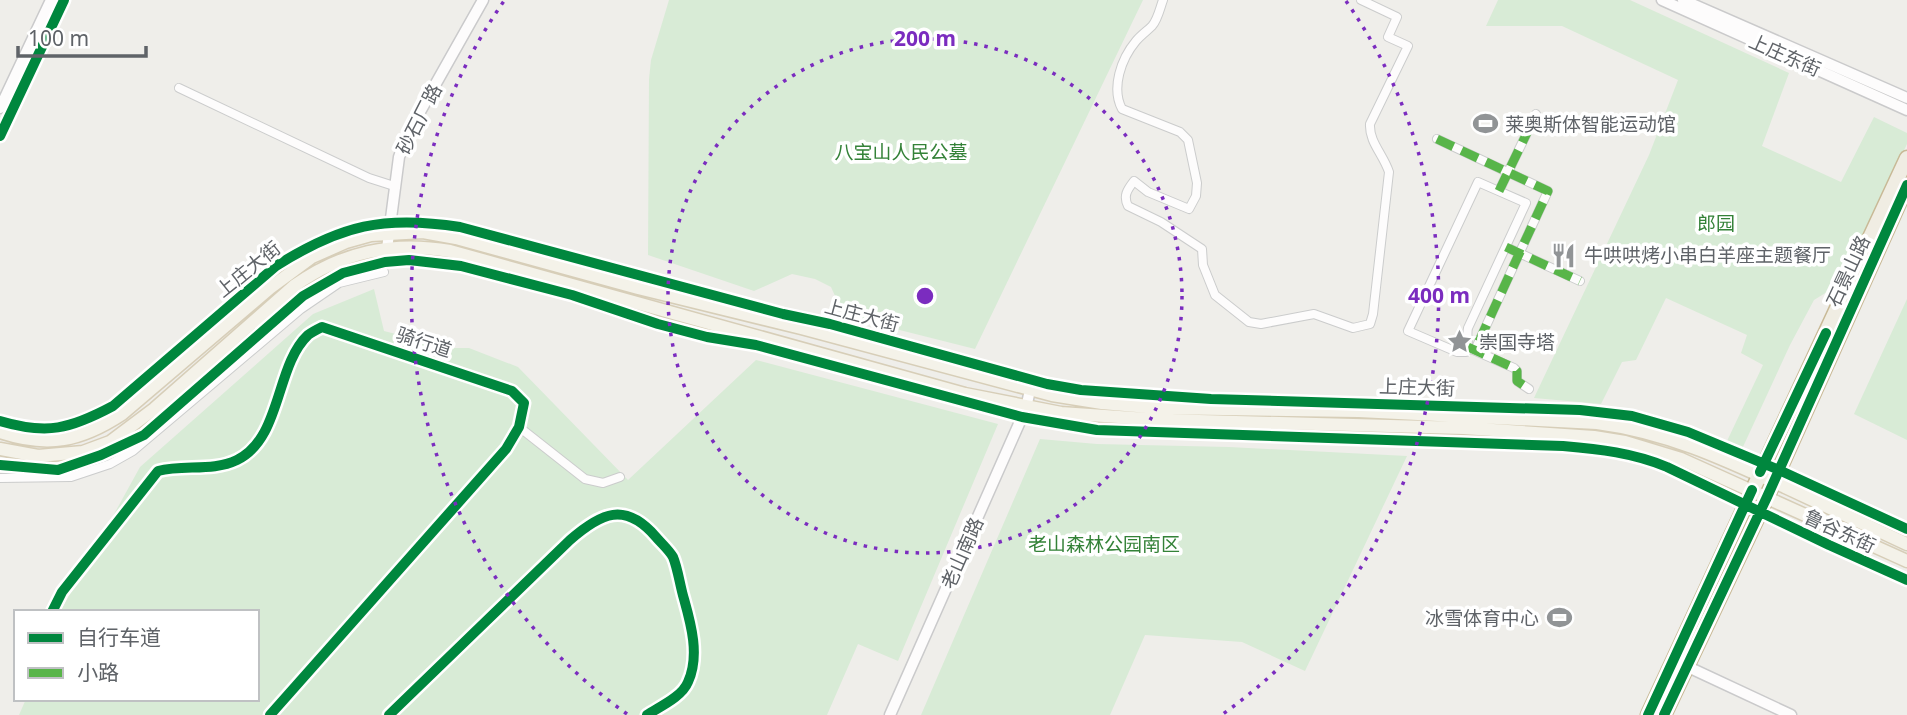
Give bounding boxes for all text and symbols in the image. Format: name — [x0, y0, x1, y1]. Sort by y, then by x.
scale bar — [18, 14, 145, 58]
text: 100 m — [28, 24, 89, 52]
text: 200 m — [894, 24, 956, 52]
street label: 上庄东街 — [1745, 28, 1825, 82]
street label: 砂石厂路 — [390, 79, 448, 159]
sports icon: 莱奥斯体智能运动馆 — [1471, 110, 1499, 138]
place label: 莱奥斯体智能运动馆 — [1505, 111, 1676, 137]
park label: 八宝山人民公墓 — [834, 139, 968, 165]
park label: 郎园 — [1697, 210, 1735, 236]
street label: 石景山路 — [1820, 231, 1876, 311]
street label: 上庄大街 — [210, 235, 286, 303]
restaurant icon: 牛哄哄烤小串白羊座主题餐厅 — [1550, 241, 1578, 269]
place label: 牛哄哄烤小串白羊座主题餐厅 — [1584, 242, 1831, 268]
text: 400 m — [1408, 281, 1470, 309]
centre of rings — [913, 284, 937, 308]
street label: 上庄大街 — [822, 293, 902, 337]
street label: 骑行道 — [393, 321, 455, 363]
place icon: 崇国寺塔 — [1445, 328, 1473, 356]
place label: 崇国寺塔 — [1479, 329, 1555, 355]
street label: 上庄大街 — [1379, 373, 1455, 401]
street label: 鲁谷东街 — [1800, 503, 1880, 559]
street label: 老山南路 — [935, 513, 989, 593]
park label: 老山森林公园南区 — [1028, 531, 1180, 557]
sports icon: 冰雪体育中心 — [1545, 604, 1573, 632]
place label: 冰雪体育中心 — [1425, 605, 1539, 631]
legend — [14, 610, 259, 701]
text: 自行车道 — [77, 623, 161, 651]
text: 小路 — [77, 658, 119, 686]

